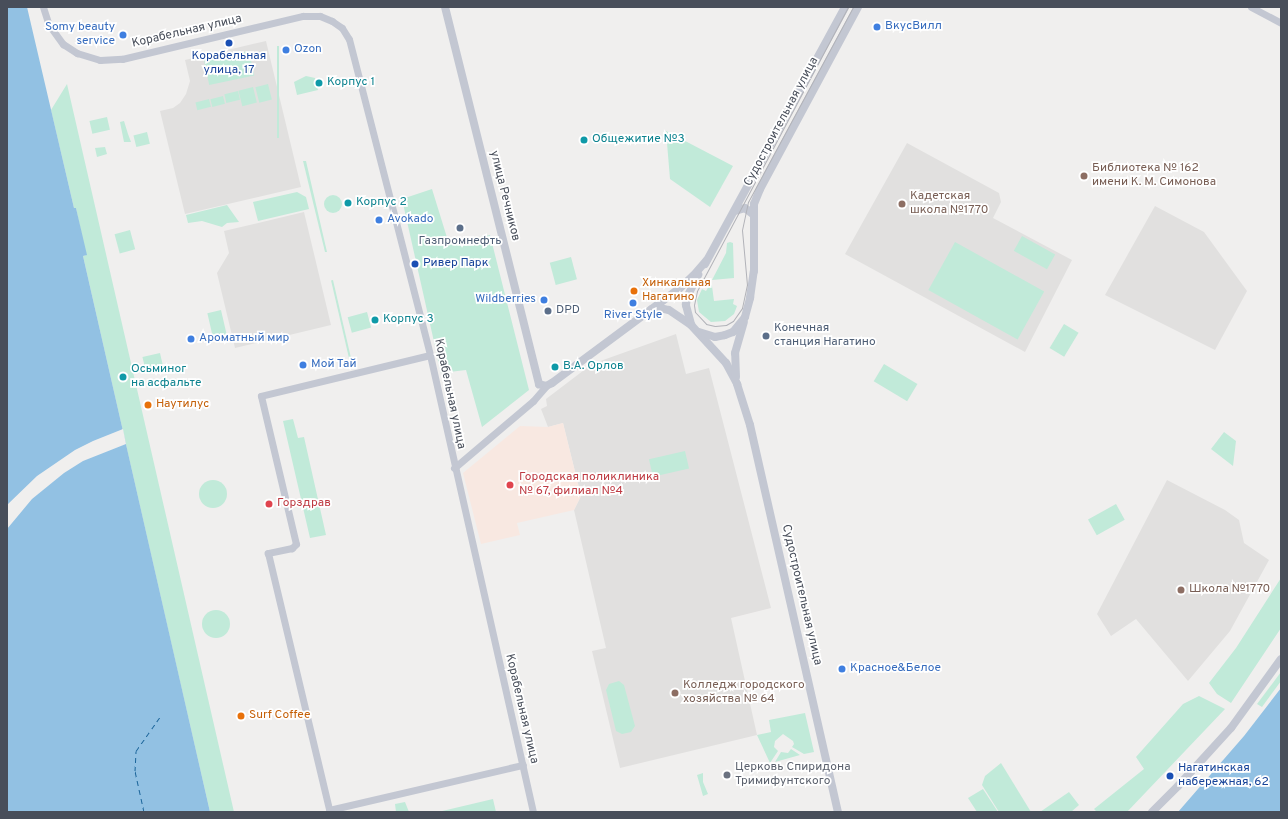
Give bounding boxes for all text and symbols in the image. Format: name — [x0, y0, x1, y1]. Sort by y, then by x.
street label: Корабельная улица — [131, 12, 243, 52]
place label: ВкусВилл — [885, 20, 942, 34]
place label: Somy beauty service — [45, 21, 115, 49]
marker: ВкусВилл — [872, 22, 882, 32]
marker: Somy beauty service — [118, 30, 128, 40]
marker: Корабельная улица, 17 — [224, 38, 234, 48]
place label: Ozon — [294, 43, 322, 57]
marker: Ozon — [281, 45, 291, 55]
place label: Корабельная улица, 17 — [192, 50, 266, 78]
street label: Судостроительная улица — [742, 55, 822, 189]
place label: Корпус 1 — [327, 76, 375, 90]
marker: Корпус 1 — [314, 78, 324, 88]
place label: Общежитие №3 — [592, 133, 685, 147]
marker: Общежитие №3 — [579, 135, 589, 145]
street label: улица Речников — [486, 149, 522, 243]
place label: Библиотека № 162 имени К. М. Симонова — [1092, 162, 1216, 190]
marker: Библиотека № 162 имени К. М. Симонова — [1079, 171, 1089, 181]
place label: Кадетская школа №1770 — [910, 190, 988, 218]
place label: Корпус 2 — [356, 196, 407, 210]
marker: Корпус 2 — [343, 198, 353, 208]
marker: Кадетская школа №1770 — [897, 199, 907, 209]
place label: Avokado — [387, 213, 433, 227]
marker: Avokado — [374, 215, 384, 225]
marker: Газпромнефть — [455, 223, 465, 233]
place label: Газпромнефть — [418, 235, 502, 249]
place label: Ривер Парк — [423, 257, 489, 271]
marker: Ривер Парк — [410, 259, 420, 269]
place label: Хинкальная Нагатино — [642, 277, 711, 305]
marker: Хинкальная Нагатино — [629, 286, 639, 296]
place label: Wildberries — [475, 293, 536, 307]
marker: Wildberries — [539, 295, 549, 305]
marker: River Style — [628, 298, 638, 308]
place label: DPD — [556, 304, 580, 318]
marker: DPD — [543, 306, 553, 316]
place label: River Style — [604, 309, 662, 323]
place label: Корпус 3 — [383, 313, 434, 327]
marker: Корпус 3 — [370, 315, 380, 325]
place label: Конечная станция Нагатино — [774, 322, 876, 350]
marker: Конечная станция Нагатино — [761, 331, 771, 341]
place label: Ароматный мир — [199, 332, 289, 346]
marker: Ароматный мир — [186, 334, 196, 344]
street label: Корабельная улица — [430, 338, 468, 450]
place label: Мой Тай — [311, 358, 357, 372]
marker: Мой Тай — [298, 360, 308, 370]
place label: В.А. Орлов — [563, 360, 624, 374]
marker: В.А. Орлов — [550, 362, 560, 372]
place label: Осьминог на асфальте — [131, 363, 201, 391]
marker: Осьминог на асфальте — [118, 372, 128, 382]
place label: Наутилус — [156, 398, 209, 412]
marker: Наутилус — [143, 400, 153, 410]
place label: Городская поликлиника № 67, филиал №4 — [519, 471, 659, 499]
marker: Городская поликлиника № 67, филиал №4 — [504, 479, 516, 491]
place label: Горздрав — [277, 497, 331, 511]
marker: Горздрав — [264, 499, 274, 509]
street label: Судостроительная улица — [778, 523, 824, 667]
place label: Школа №1770 — [1189, 583, 1270, 597]
marker: Школа №1770 — [1176, 585, 1186, 595]
street label: Корабельная улица — [501, 653, 541, 765]
place label: Красное&Белое — [850, 662, 941, 676]
marker: Красное&Белое — [837, 664, 847, 674]
place label: Колледж городского хозяйства № 64 — [683, 679, 805, 707]
marker: Колледж городского хозяйства № 64 — [670, 688, 680, 698]
place label: Surf Coffee — [249, 709, 310, 723]
marker: Surf Coffee — [236, 711, 246, 721]
place label: Церковь Спиридона Тримифунтского — [735, 761, 850, 789]
place label: Нагатинская набережная, 62 — [1178, 762, 1269, 790]
marker: Церковь Спиридона Тримифунтского — [722, 770, 732, 780]
marker: Нагатинская набережная, 62 — [1165, 771, 1175, 781]

